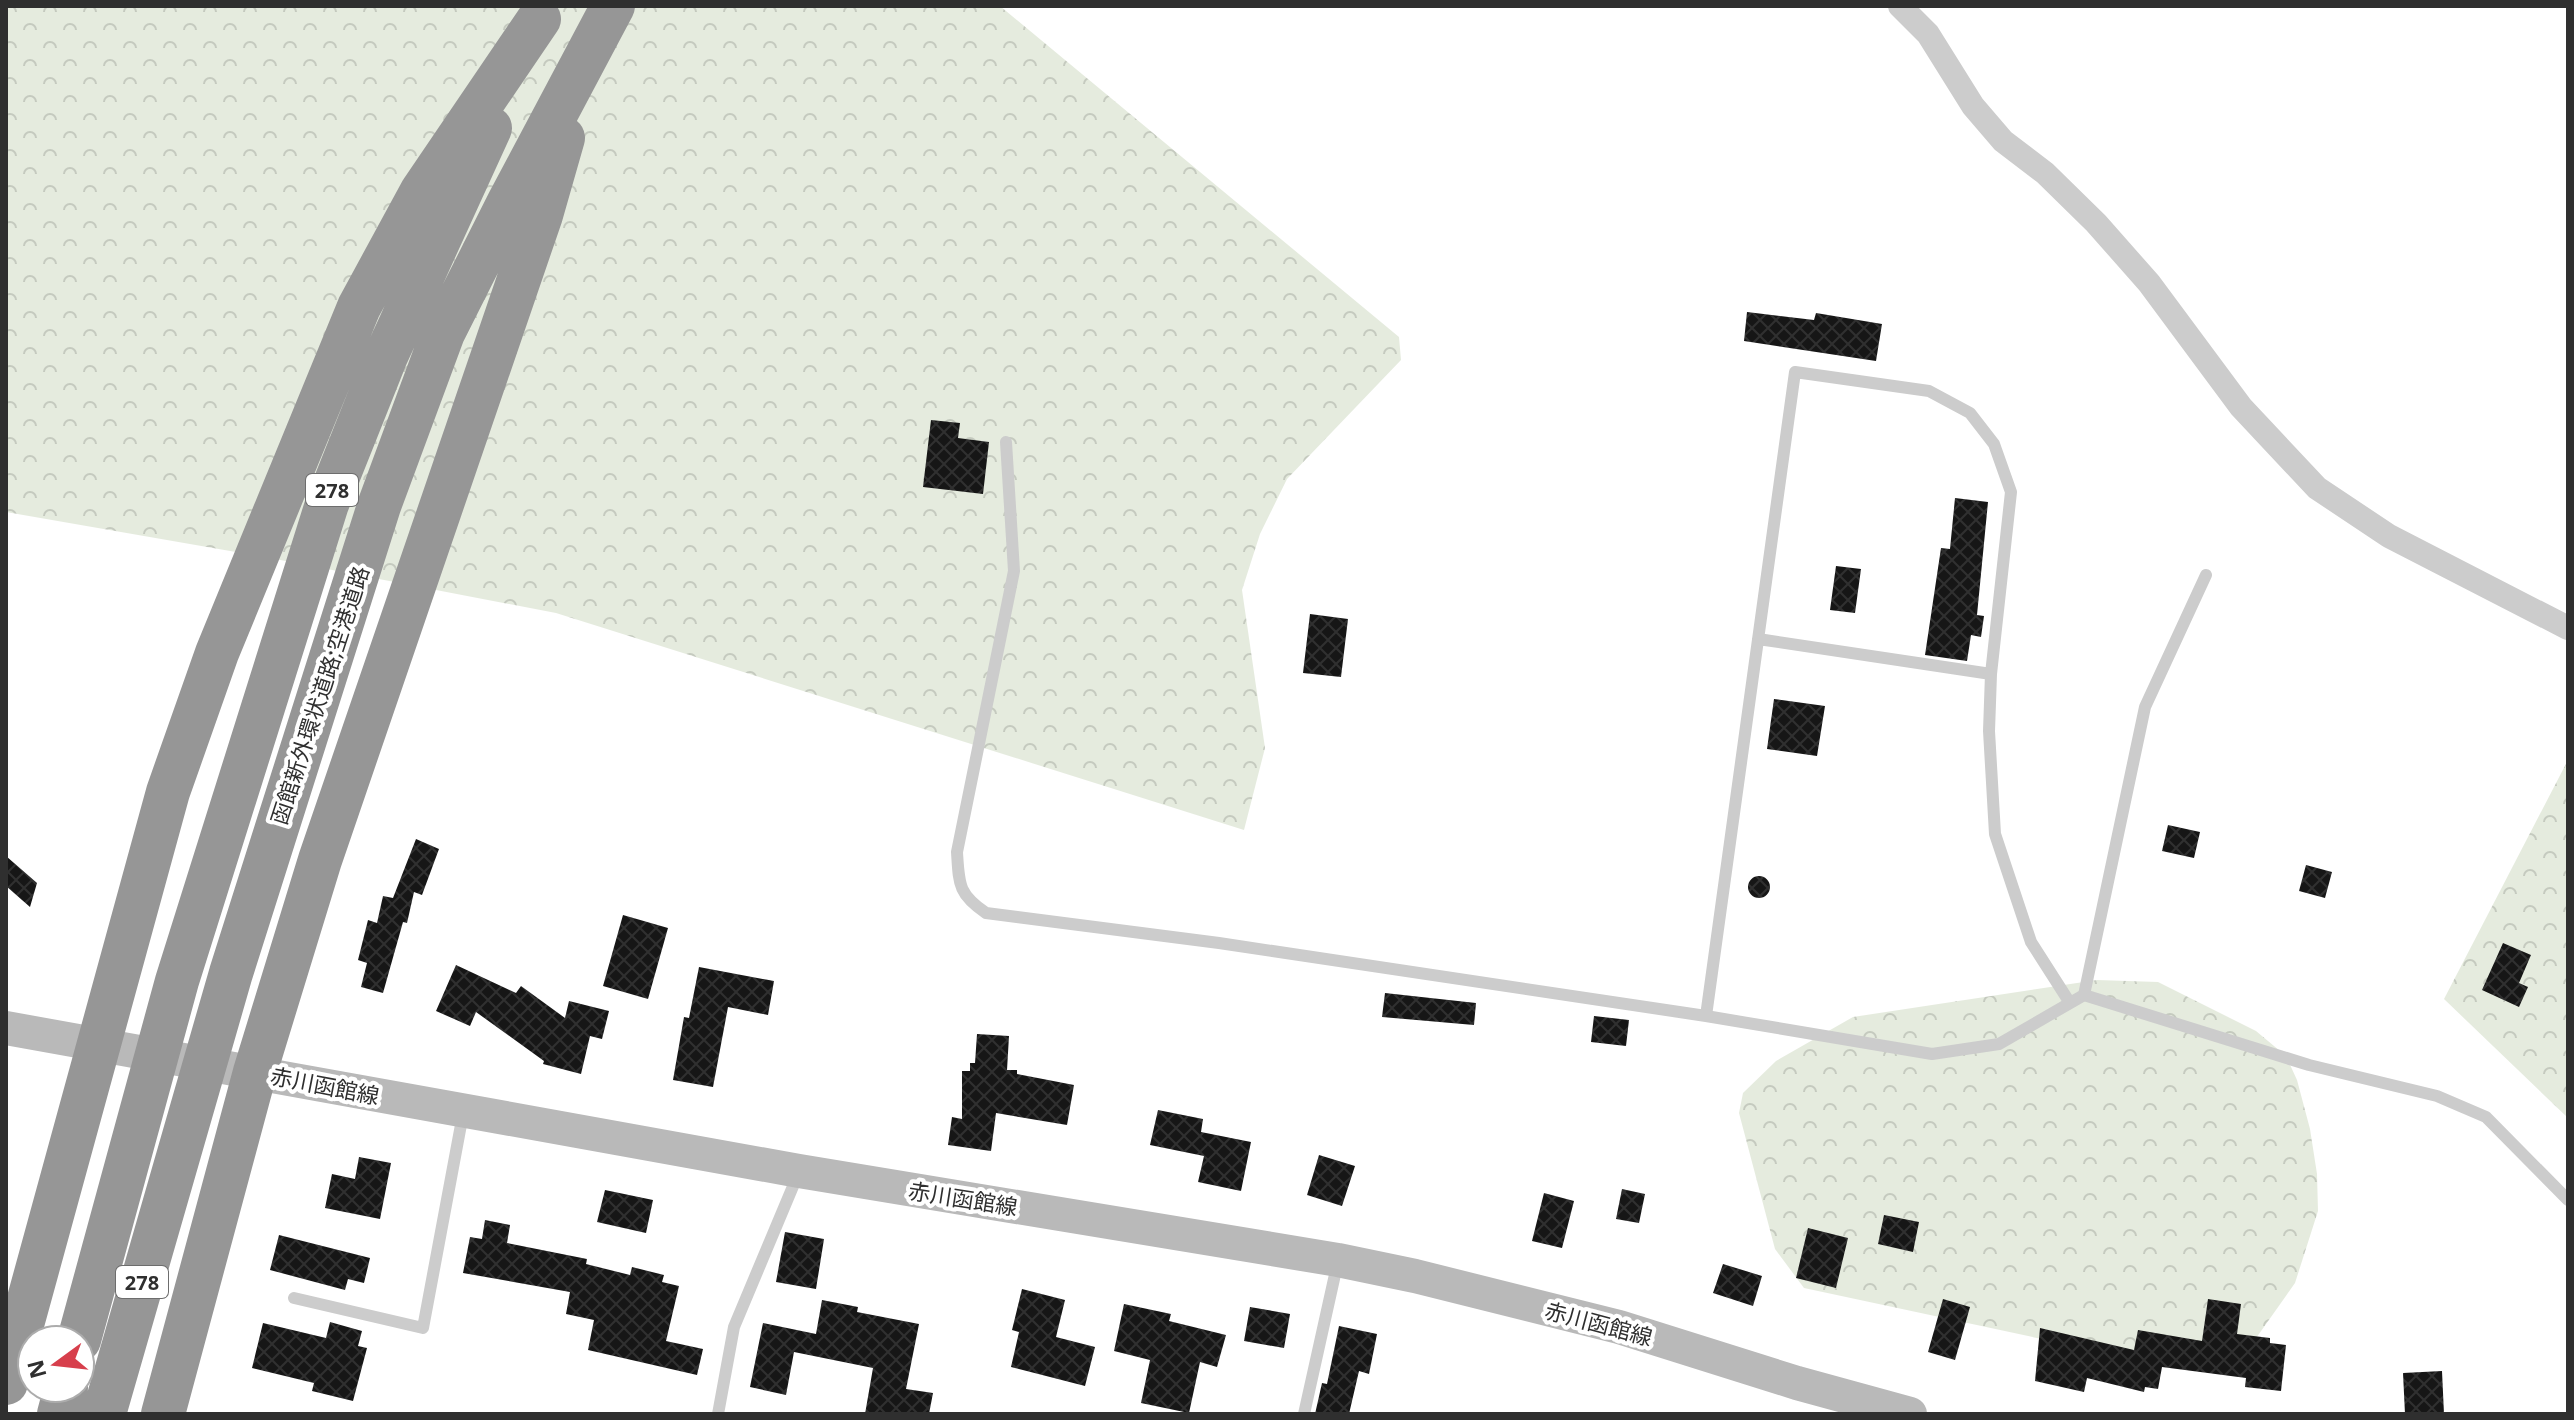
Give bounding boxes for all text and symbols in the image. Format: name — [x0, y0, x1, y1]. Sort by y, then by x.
road number: 278 — [306, 474, 358, 506]
street label: 函館新外環状道路;空港道路 — [263, 562, 375, 828]
street label: 赤川函館線 — [268, 1060, 382, 1110]
street label: 赤川函館線 — [906, 1175, 1020, 1221]
road number: 278 — [116, 1266, 168, 1298]
street label: 赤川函館線 — [1542, 1294, 1656, 1352]
north arrow — [16, 1324, 96, 1404]
text: N — [19, 1357, 53, 1382]

